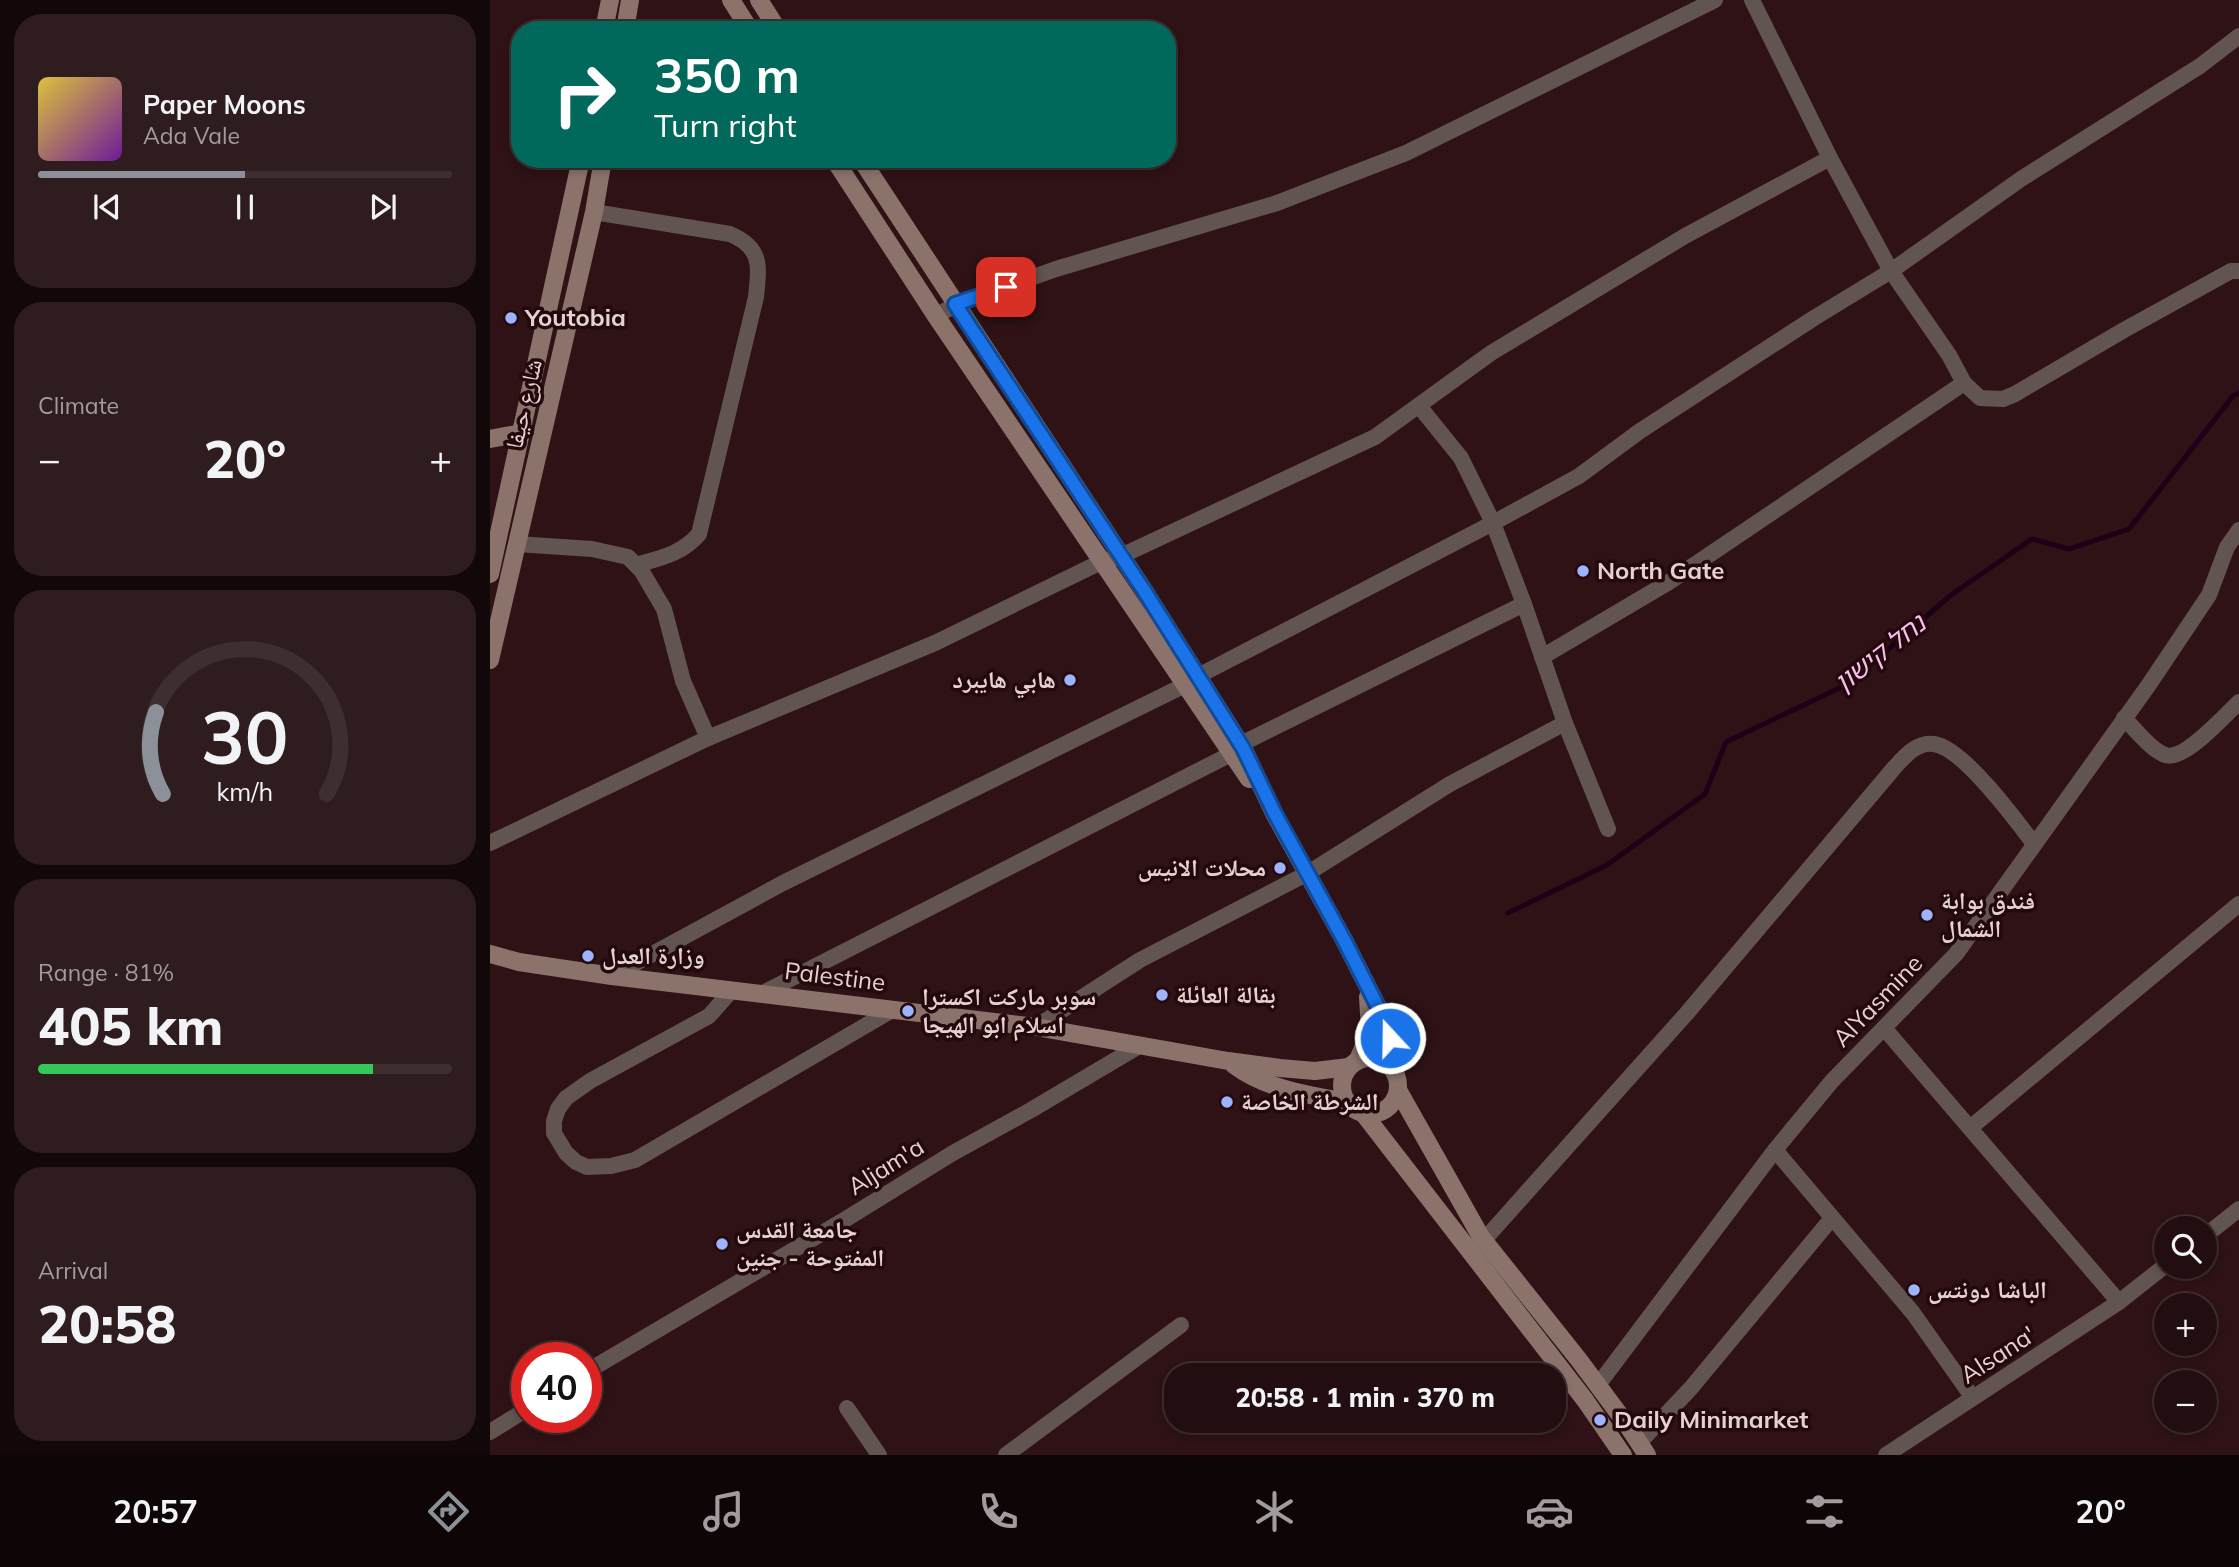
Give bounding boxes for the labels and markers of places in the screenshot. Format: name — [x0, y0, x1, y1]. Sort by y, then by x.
pin — [976, 257, 1036, 317]
place label: Youtobia — [524, 302, 626, 332]
marker: Youtobia — [503, 310, 519, 326]
place label: North Gate — [1597, 555, 1724, 585]
marker: North Gate — [1575, 563, 1591, 579]
place label: هابي هايبرد — [953, 664, 1056, 699]
marker: هابي هايبرد — [1062, 672, 1078, 688]
place label: محلات الانيس — [1138, 852, 1266, 882]
marker: محلات الانيس — [1272, 860, 1288, 876]
place label: فندق بوابة الشمال — [1941, 885, 2035, 943]
marker: فندق بوابة الشمال — [1919, 907, 1935, 923]
place label: وزارة العدل — [602, 940, 705, 970]
marker: وزارة العدل — [580, 948, 596, 964]
place label: بقالة العائلة — [1176, 979, 1276, 1009]
place label: سوبر ماركت اكسترا اسلام ابو الهيجا — [922, 981, 1096, 1042]
marker: بقالة العائلة — [1154, 987, 1170, 1003]
marker: سوبر ماركت اكسترا اسلام ابو الهيجا — [900, 1003, 916, 1019]
place label: الشرطة الخاصة — [1241, 1086, 1379, 1116]
marker: الشرطة الخاصة — [1219, 1094, 1235, 1110]
place label: جامعة القدس المفتوحة - جنين — [736, 1214, 884, 1272]
marker: جامعة القدس المفتوحة - جنين — [714, 1236, 730, 1252]
place label: الباشا دونتس — [1928, 1274, 2047, 1304]
marker: الباشا دونتس — [1906, 1282, 1922, 1298]
place label: Daily Minimarket — [1614, 1404, 1808, 1434]
marker: Daily Minimarket — [1592, 1412, 1608, 1428]

